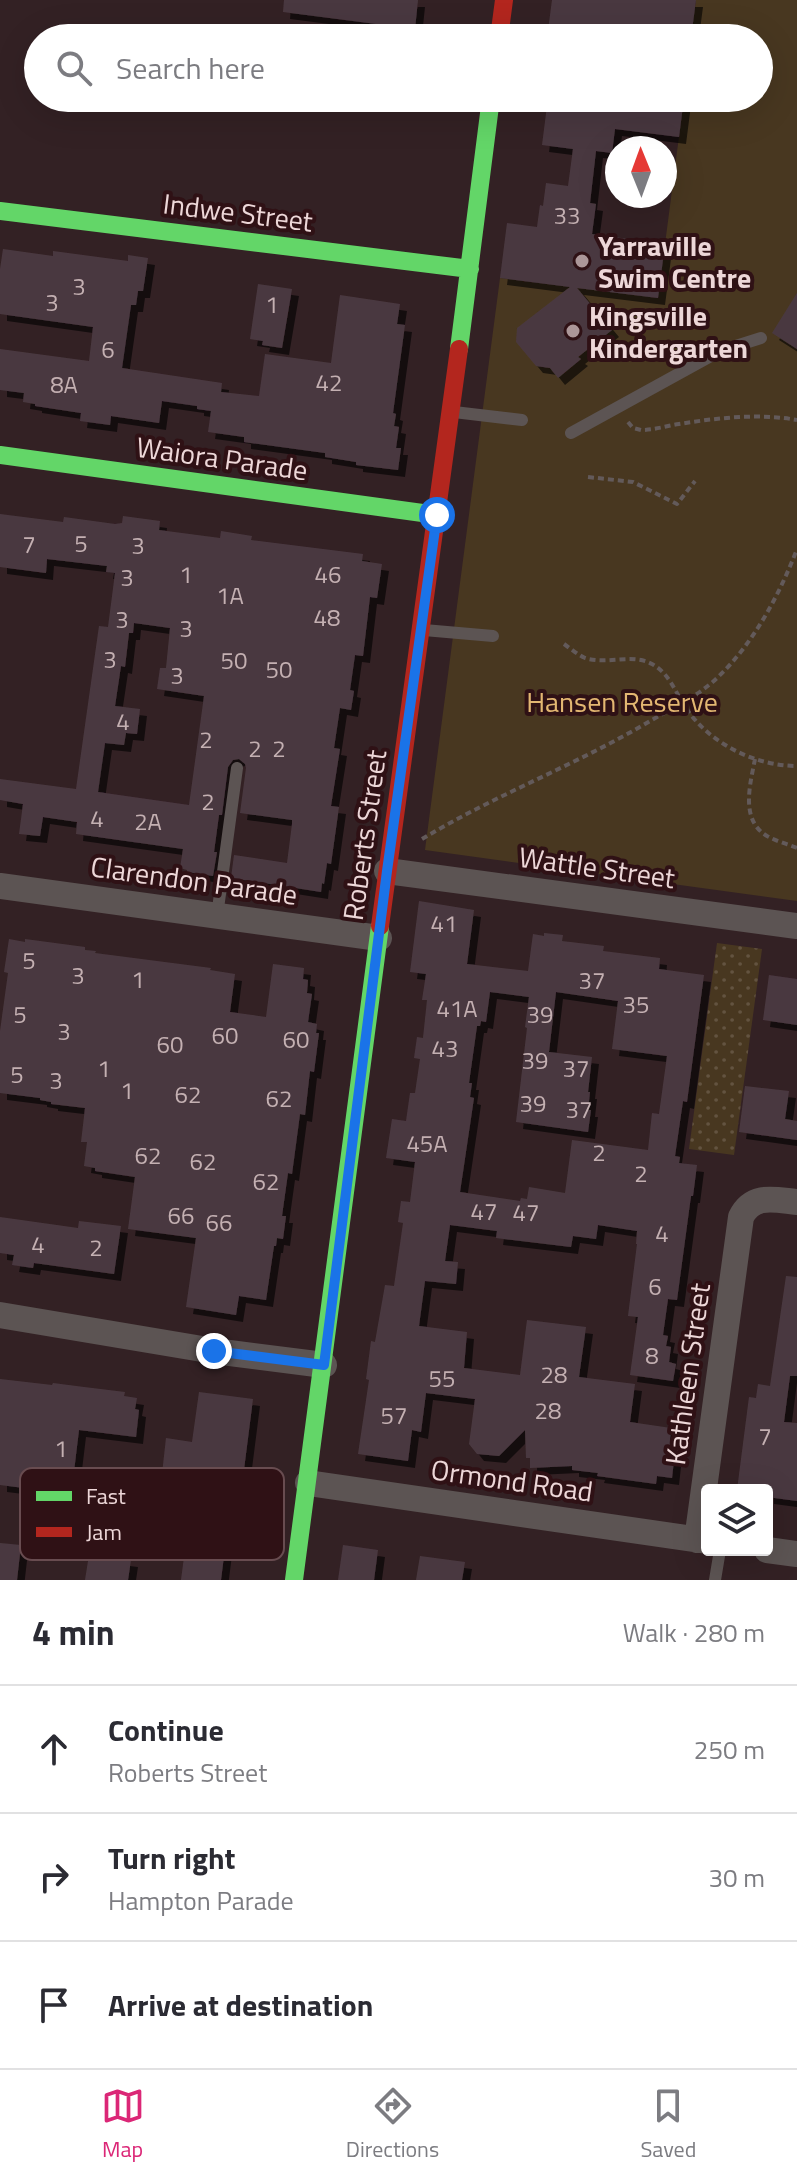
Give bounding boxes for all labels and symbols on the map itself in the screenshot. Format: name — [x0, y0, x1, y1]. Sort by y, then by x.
north arrow — [605, 136, 677, 208]
street label: Indwe Street — [161, 181, 315, 243]
house number: 33 — [554, 197, 580, 233]
place label: Yarraville Swim Centre — [598, 224, 751, 299]
marker: Yarraville Swim Centre — [573, 252, 591, 270]
house number: 3 — [72, 268, 86, 304]
house number: 3 — [45, 284, 59, 320]
house number: 1 — [265, 286, 279, 322]
place label: Kingsville Kindergarten — [589, 294, 748, 369]
marker: Kingsville Kindergarten — [564, 322, 582, 340]
house number: 6 — [101, 331, 115, 367]
house number: 42 — [316, 364, 342, 400]
house number: 8A — [50, 366, 78, 402]
street label: Waiora Parade — [134, 425, 310, 491]
route start — [419, 497, 455, 533]
house number: 5 — [74, 525, 88, 561]
house number: 7 — [22, 526, 36, 562]
house number: 3 — [131, 527, 145, 563]
house number: 1 — [179, 556, 193, 592]
house number: 46 — [315, 556, 341, 592]
house number: 3 — [120, 559, 134, 595]
house number: 1A — [216, 577, 244, 613]
house number: 48 — [314, 599, 340, 635]
house number: 3 — [115, 601, 129, 637]
house number: 3 — [179, 610, 193, 646]
house number: 3 — [103, 641, 117, 677]
house number: 50 — [221, 642, 247, 678]
house number: 50 — [266, 651, 292, 687]
house number: 3 — [170, 657, 184, 693]
park label: Hansen Reserve — [526, 680, 718, 723]
house number: 4 — [116, 703, 130, 739]
house number: 2 — [199, 721, 213, 757]
house number: 2 — [248, 730, 262, 766]
house number: 2 — [272, 730, 286, 766]
street label: Roberts Street — [331, 747, 397, 923]
house number: 2 — [201, 783, 215, 819]
house number: 4 — [90, 800, 104, 836]
house number: 2A — [134, 803, 162, 839]
street label: Wattle Street — [516, 835, 678, 899]
street label: Clarendon Parade — [88, 844, 300, 916]
house number: 41 — [431, 905, 457, 941]
house number: 5 — [22, 942, 36, 978]
house number: 3 — [71, 957, 85, 993]
house number: 1 — [131, 961, 145, 997]
house number: 37 — [579, 962, 605, 998]
house number: 35 — [623, 986, 649, 1022]
house number: 41A — [436, 990, 478, 1026]
house number: 5 — [13, 996, 27, 1032]
house number: 39 — [527, 996, 553, 1032]
house number: 3 — [57, 1013, 71, 1049]
house number: 60 — [212, 1017, 238, 1053]
house number: 60 — [283, 1021, 309, 1057]
house number: 60 — [157, 1026, 183, 1062]
house number: 43 — [432, 1030, 458, 1066]
house number: 39 — [522, 1042, 548, 1078]
house number: 1 — [97, 1050, 111, 1086]
house number: 37 — [563, 1050, 589, 1086]
house number: 5 — [10, 1056, 24, 1092]
house number: 3 — [49, 1062, 63, 1098]
house number: 1 — [120, 1072, 134, 1108]
house number: 62 — [175, 1076, 201, 1112]
house number: 62 — [266, 1080, 292, 1116]
house number: 39 — [520, 1085, 546, 1121]
house number: 37 — [566, 1091, 592, 1127]
house number: 45A — [406, 1125, 448, 1161]
house number: 2 — [592, 1134, 606, 1170]
house number: 62 — [135, 1137, 161, 1173]
house number: 62 — [190, 1143, 216, 1179]
house number: 2 — [634, 1155, 648, 1191]
house number: 62 — [253, 1163, 279, 1199]
house number: 47 — [471, 1193, 497, 1229]
house number: 47 — [513, 1194, 539, 1230]
house number: 66 — [168, 1197, 194, 1233]
house number: 66 — [206, 1204, 232, 1240]
house number: 4 — [655, 1215, 669, 1251]
house number: 4 — [31, 1226, 45, 1262]
house number: 2 — [89, 1229, 103, 1265]
house number: 6 — [648, 1268, 662, 1304]
street label: Kathleen Street — [653, 1280, 721, 1468]
route end — [196, 1333, 232, 1369]
house number: 8 — [645, 1337, 659, 1373]
house number: 28 — [541, 1356, 567, 1392]
house number: 55 — [429, 1360, 455, 1396]
house number: 28 — [535, 1392, 561, 1428]
house number: 57 — [381, 1397, 407, 1433]
house number: 7 — [758, 1418, 772, 1454]
house number: 1 — [54, 1430, 68, 1466]
street label: Ormond Road — [428, 1447, 596, 1513]
legend — [20, 1468, 284, 1560]
text: Fast — [86, 1479, 126, 1513]
text: Jam — [86, 1515, 122, 1549]

